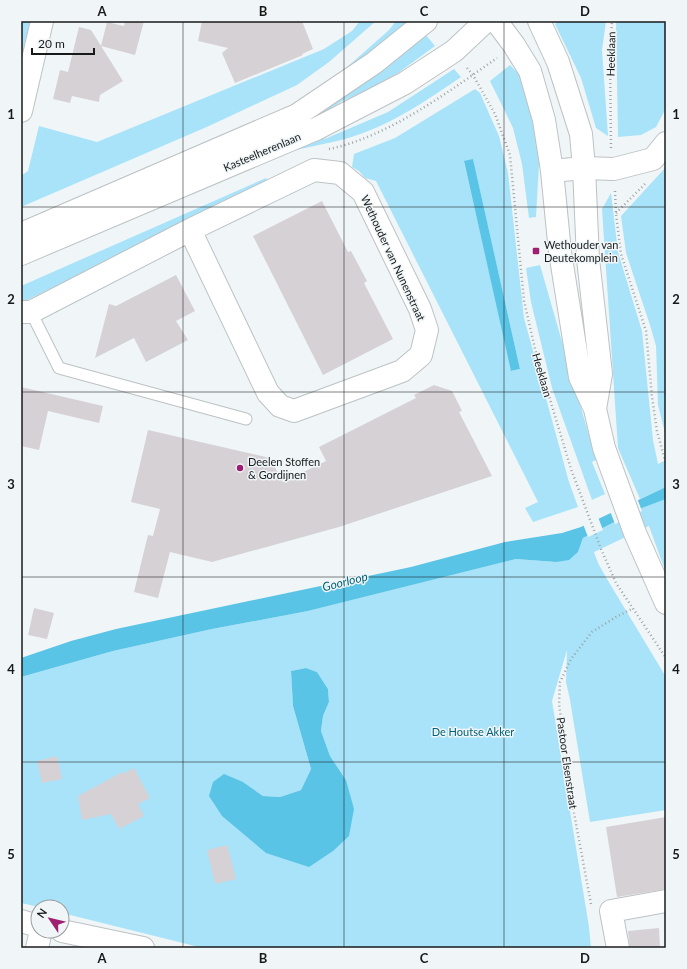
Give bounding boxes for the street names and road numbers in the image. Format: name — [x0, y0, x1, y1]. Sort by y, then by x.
street label: Heeklaan — [604, 31, 617, 77]
street label: Kasteelherenlaan — [221, 129, 303, 174]
street label: Wethouder van Nunenstraat — [359, 193, 428, 323]
street label: Heeklaan — [530, 351, 555, 398]
street label: Pastoor Elsenstraat — [555, 716, 580, 810]

